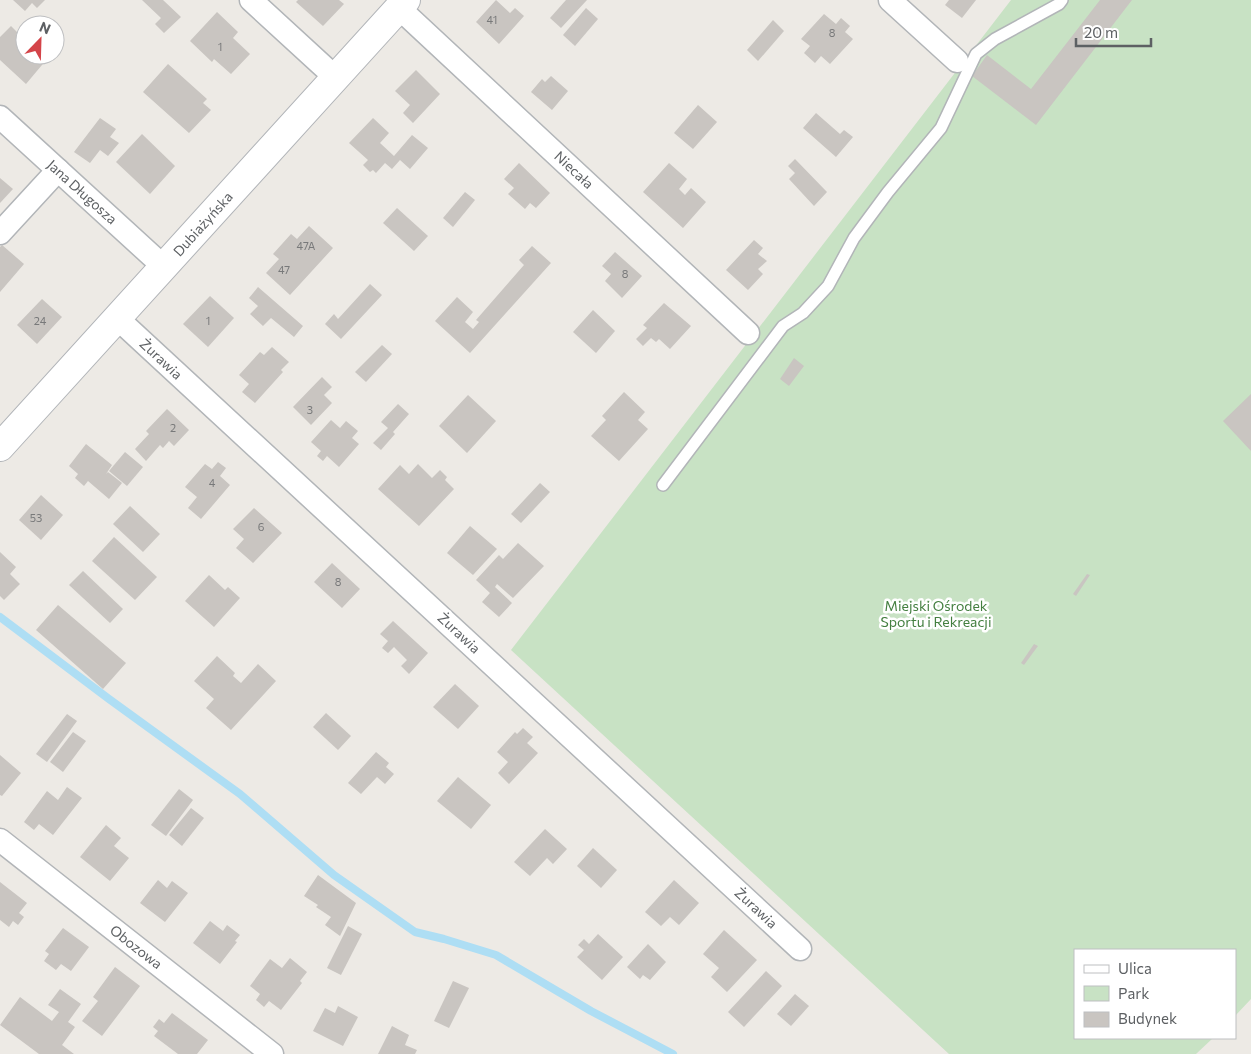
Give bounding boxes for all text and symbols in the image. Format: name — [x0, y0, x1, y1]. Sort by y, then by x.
house number: 41 — [487, 13, 497, 26]
north arrow — [15, 15, 65, 65]
scale bar — [1076, 15, 1151, 47]
text: N — [37, 18, 53, 37]
text: 20 m — [1084, 23, 1118, 41]
house number: 8 — [829, 26, 836, 39]
house number: 1 — [218, 40, 222, 53]
street label: Niecała — [551, 147, 597, 192]
street label: Jana Długosza — [44, 156, 121, 227]
street label: Dubiażyńska — [169, 188, 236, 259]
house number: 47A — [297, 239, 316, 252]
house number: 47 — [278, 263, 290, 276]
house number: 8 — [622, 267, 629, 280]
house number: 24 — [34, 314, 47, 327]
house number: 1 — [206, 314, 210, 327]
street label: Żurawia — [137, 335, 186, 383]
house number: 3 — [307, 403, 313, 416]
house number: 2 — [170, 421, 176, 434]
house number: 4 — [209, 476, 216, 489]
house number: 53 — [30, 511, 42, 524]
house number: 6 — [258, 520, 265, 533]
house number: 8 — [335, 575, 342, 588]
park label: Miejski Ośrodek Sportu i Rekreacji — [880, 597, 992, 630]
street label: Żurawia — [435, 609, 484, 657]
street label: Żurawia — [732, 884, 781, 932]
street label: Obozowa — [107, 921, 166, 972]
legend — [1074, 949, 1236, 1039]
text: Ulica — [1118, 959, 1152, 977]
text: Park — [1118, 984, 1149, 1002]
text: Budynek — [1118, 1009, 1177, 1027]

